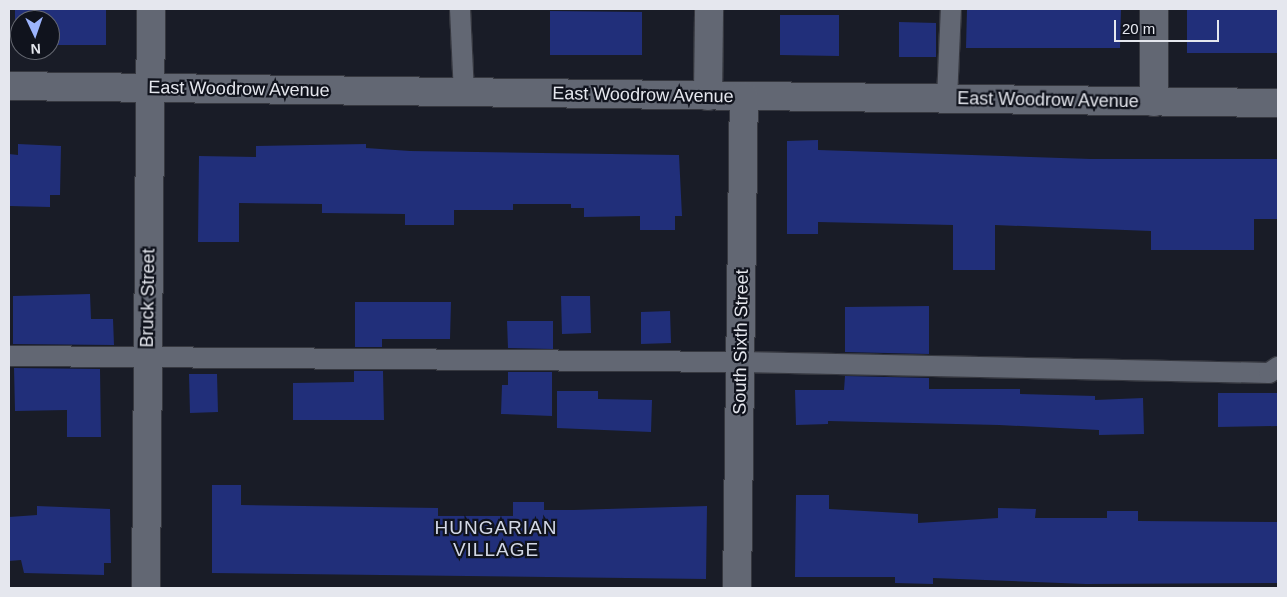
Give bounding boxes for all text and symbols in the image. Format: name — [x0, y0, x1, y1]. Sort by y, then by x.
north arrow — [10, 10, 60, 60]
scale bar — [1117, 10, 1222, 42]
text: 20 m — [1122, 20, 1155, 37]
text: N — [30, 41, 41, 57]
street label: East Woodrow Avenue — [148, 77, 330, 101]
street label: East Woodrow Avenue — [552, 83, 734, 107]
street label: East Woodrow Avenue — [957, 88, 1139, 112]
street label: Bruck Street — [136, 248, 160, 348]
street label: South Sixth Street — [729, 269, 753, 415]
district label: HUNGARIAN VILLAGE — [433, 517, 559, 561]

